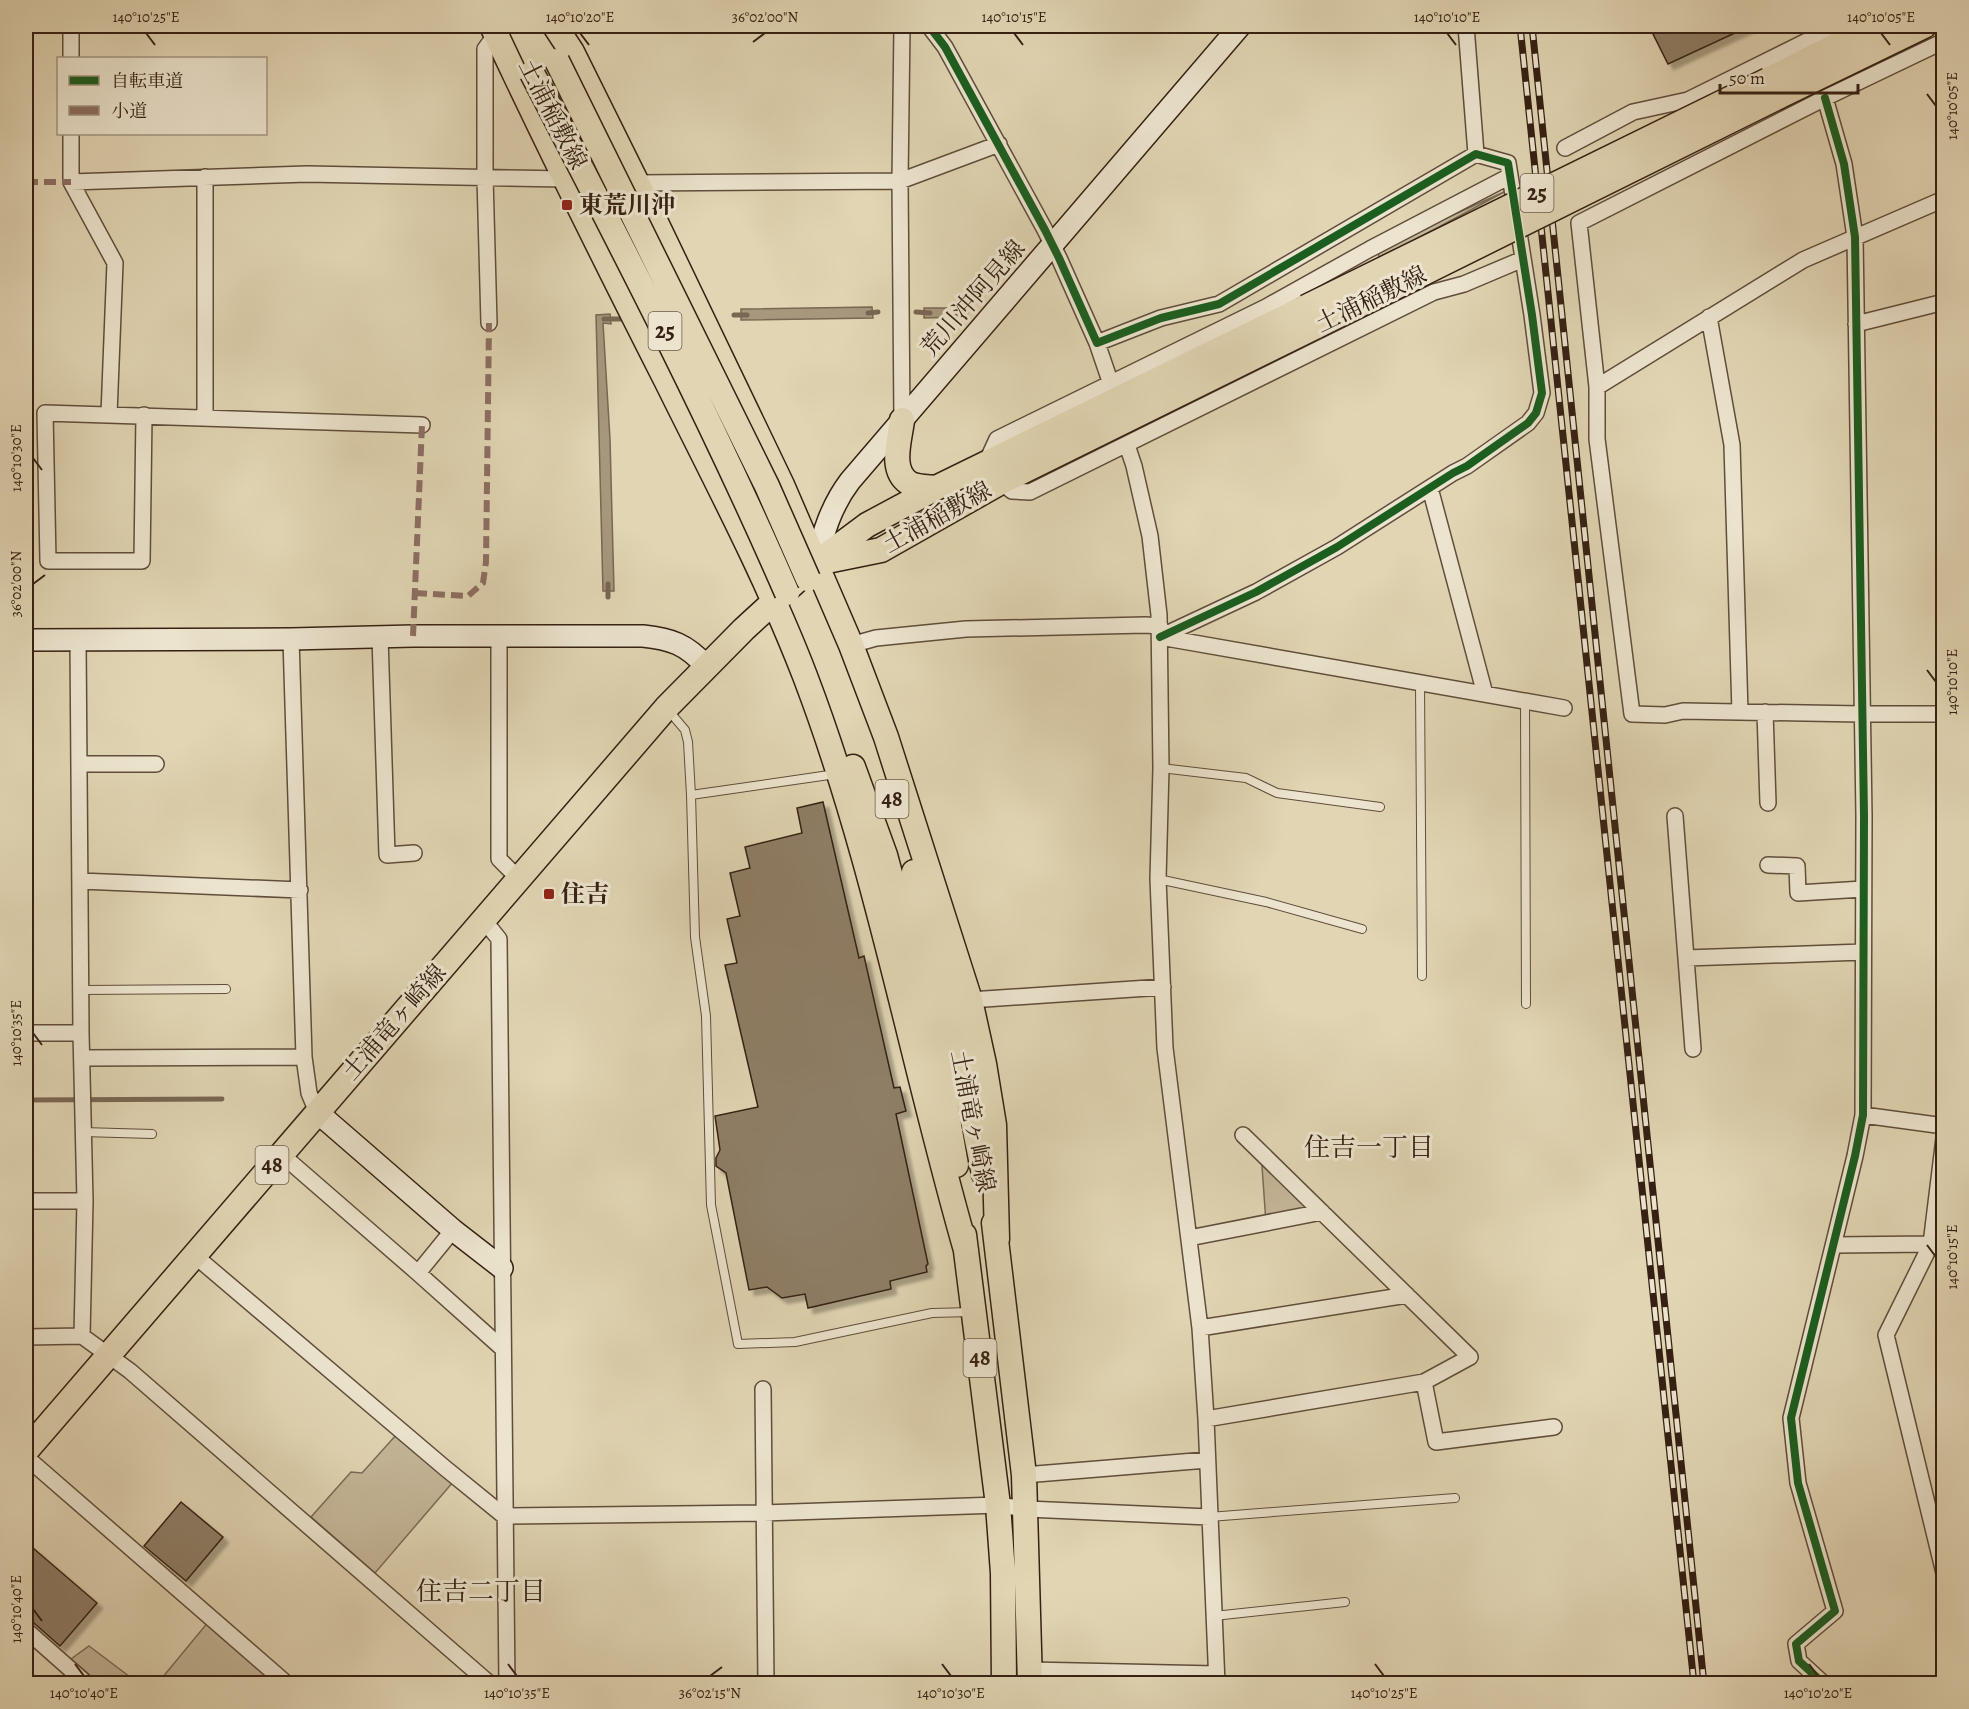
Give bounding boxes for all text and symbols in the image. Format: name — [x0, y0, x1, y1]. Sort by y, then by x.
text: 140°10'25"E — [112, 7, 180, 27]
text: 140°10'20"E — [546, 7, 614, 27]
text: 36°02'00"N — [732, 7, 799, 27]
text: 140°10'15"E — [981, 7, 1047, 27]
text: 140°10'10"E — [1414, 7, 1480, 27]
text: 140°10'05"E — [1847, 7, 1915, 27]
street label: 土浦稲敷線 — [512, 53, 594, 175]
legend — [57, 57, 267, 135]
scale bar — [1720, 57, 1858, 95]
text: 50 m — [1729, 66, 1765, 90]
text: 自転車道 — [111, 69, 183, 93]
text: 140°10'05"E — [1942, 72, 1962, 140]
text: 小道 — [111, 99, 147, 123]
road number: 25 — [1520, 174, 1554, 212]
place label: 東荒川沖 — [579, 189, 675, 221]
marker: 東荒川沖 — [560, 198, 574, 212]
street label: 荒川沖阿見線 — [914, 233, 1032, 363]
street label: 土浦稲敷線 — [1310, 258, 1432, 340]
road number: 25 — [648, 312, 682, 350]
text: 140°10'30"E — [6, 424, 26, 492]
street label: 土浦稲敷線 — [877, 474, 997, 560]
text: 36°02'00"N — [6, 550, 26, 617]
text: 140°10'10"E — [1942, 649, 1962, 715]
road number: 48 — [876, 780, 908, 818]
place label: 住吉 — [561, 878, 609, 910]
marker: 住吉 — [542, 887, 556, 901]
street label: 土浦竜ヶ崎線 — [335, 957, 453, 1087]
text: 140°10'35"E — [6, 1000, 26, 1066]
street label: 土浦竜ヶ崎線 — [944, 1047, 1002, 1195]
district label: 住吉一丁目 — [1304, 1130, 1434, 1165]
road number: 48 — [256, 1146, 288, 1184]
text: 140°10'15"E — [1942, 1224, 1962, 1290]
road number: 48 — [964, 1339, 996, 1377]
district label: 住吉二丁目 — [416, 1574, 546, 1609]
text: 140°10'40"E — [6, 1575, 26, 1643]
text: 140°10'40"E — [50, 1683, 118, 1703]
text: 140°10'35"E — [484, 1683, 550, 1703]
text: 36°02'15"N — [679, 1683, 741, 1703]
text: 140°10'30"E — [917, 1683, 985, 1703]
text: 140°10'25"E — [1350, 1683, 1418, 1703]
text: 140°10'20"E — [1784, 1683, 1852, 1703]

